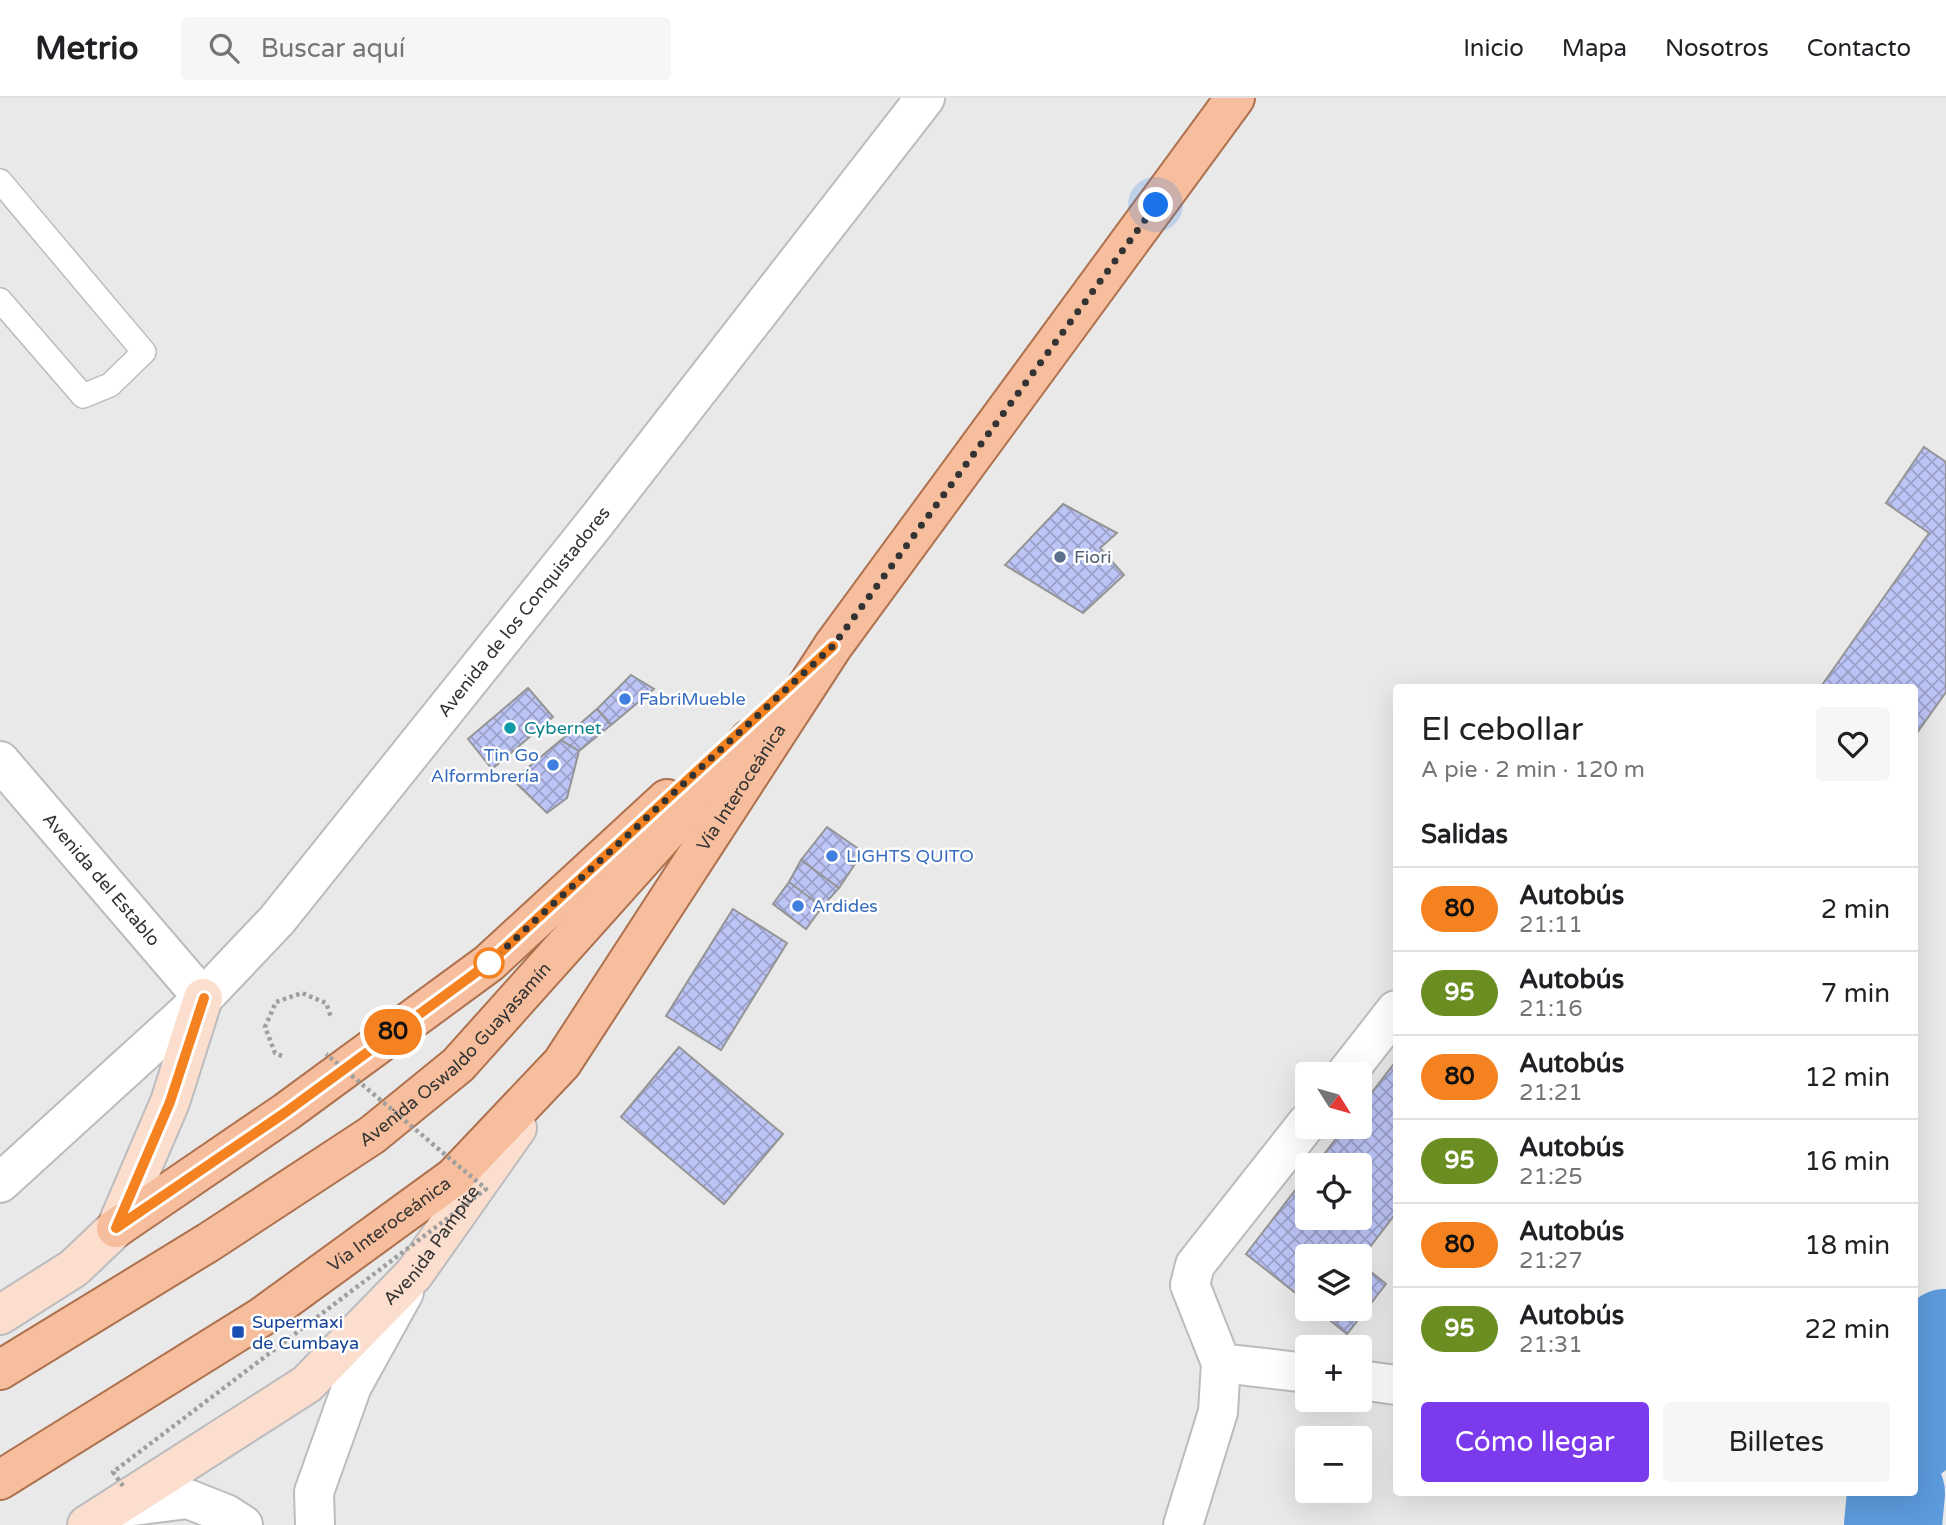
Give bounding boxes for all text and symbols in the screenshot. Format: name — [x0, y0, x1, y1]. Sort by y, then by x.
search box — [181, 17, 671, 80]
text: Metrio — [35, 29, 139, 68]
icon: search — [205, 29, 243, 67]
text: Buscar aquí — [261, 33, 405, 64]
text: Inicio — [1463, 34, 1524, 63]
text: Mapa — [1562, 34, 1627, 63]
text: Nosotros — [1665, 34, 1769, 63]
text: Contacto — [1807, 34, 1911, 63]
your location — [1138, 187, 1173, 222]
street label: Avenida de los Conquistadores — [433, 502, 615, 722]
place label: Fiori — [1074, 546, 1112, 568]
marker: Fiori — [1052, 549, 1068, 565]
place label: FabriMueble — [639, 688, 746, 710]
marker: FabriMueble — [617, 691, 633, 707]
button: heart — [1816, 707, 1890, 781]
text: El cebollar — [1421, 710, 1584, 749]
place label: Cybernet — [524, 717, 602, 739]
marker: Cybernet — [502, 720, 518, 736]
street label: Vía Interoceánica — [692, 720, 790, 855]
place label: Tin Go Alformbrería — [431, 744, 539, 787]
text: A pie · 2 min · 120 m — [1421, 756, 1645, 784]
marker: Tin Go Alformbrería — [545, 757, 561, 773]
street label: Avenida del Establo — [38, 808, 165, 951]
text: Salidas — [1421, 819, 1508, 850]
place label: LIGHTS QUITO — [846, 845, 974, 867]
marker: LIGHTS QUITO — [824, 848, 840, 864]
text: Autobús — [1519, 880, 1624, 911]
text: 80 — [1444, 894, 1475, 923]
text: 2 min — [1821, 894, 1890, 925]
place label: Ardides — [812, 895, 878, 917]
marker: Ardides — [790, 898, 806, 914]
text: 21:11 — [1519, 911, 1583, 939]
unlabelled marker — [474, 948, 504, 978]
street label: Avenida Oswaldo Guayasamín — [355, 958, 556, 1151]
text: Autobús — [1519, 964, 1624, 995]
text: 95 — [1444, 978, 1475, 1007]
text: 7 min — [1821, 978, 1890, 1009]
text: 21:16 — [1519, 995, 1583, 1023]
line badge: 80 — [362, 1009, 424, 1055]
text: 80 — [378, 1017, 408, 1046]
text: Autobús — [1519, 1048, 1624, 1079]
north arrow — [1295, 1062, 1372, 1139]
map controls — [1295, 1062, 1372, 1503]
text: 80 — [1444, 1062, 1475, 1091]
text: 12 min — [1804, 1062, 1890, 1093]
text: 21:21 — [1519, 1079, 1583, 1107]
text: Autobús — [1519, 1132, 1624, 1163]
text: 95 — [1444, 1146, 1475, 1175]
text: 16 min — [1804, 1146, 1890, 1177]
button: locate — [1295, 1153, 1372, 1230]
text: 21:25 — [1519, 1163, 1583, 1191]
street label: Vía Interoceánica — [323, 1172, 455, 1276]
street label: Avenida Pampite — [379, 1181, 484, 1310]
text: Autobús — [1519, 1216, 1624, 1247]
text: 80 — [1444, 1230, 1475, 1259]
text: 18 min — [1804, 1230, 1890, 1261]
button: layers — [1295, 1244, 1372, 1321]
text: 21:27 — [1519, 1247, 1583, 1275]
text: Autobús — [1519, 1300, 1624, 1331]
place label: Supermaxi de Cumbaya — [252, 1311, 359, 1354]
text: 95 — [1444, 1314, 1475, 1343]
text: 22 min — [1804, 1314, 1890, 1345]
marker: Supermaxi de Cumbaya — [230, 1324, 246, 1340]
text: 21:31 — [1519, 1331, 1583, 1359]
button: + — [1295, 1335, 1372, 1412]
button: Cómo llegar — [1421, 1402, 1649, 1482]
button: Billetes — [1663, 1402, 1890, 1482]
button: − — [1295, 1426, 1372, 1503]

